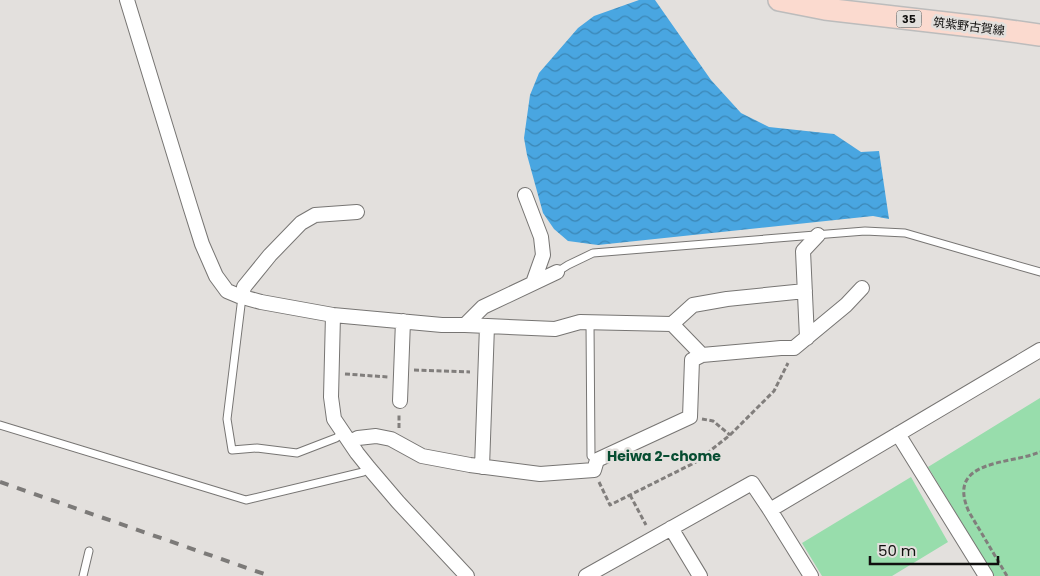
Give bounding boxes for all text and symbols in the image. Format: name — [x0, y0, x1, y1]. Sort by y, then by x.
road number: 35 — [896, 10, 922, 28]
street label: 筑紫野古賀線 — [932, 13, 1006, 39]
district label: Heiwa 2-chome — [607, 446, 721, 466]
scale bar — [870, 534, 998, 566]
text: 50 m — [878, 540, 916, 561]

